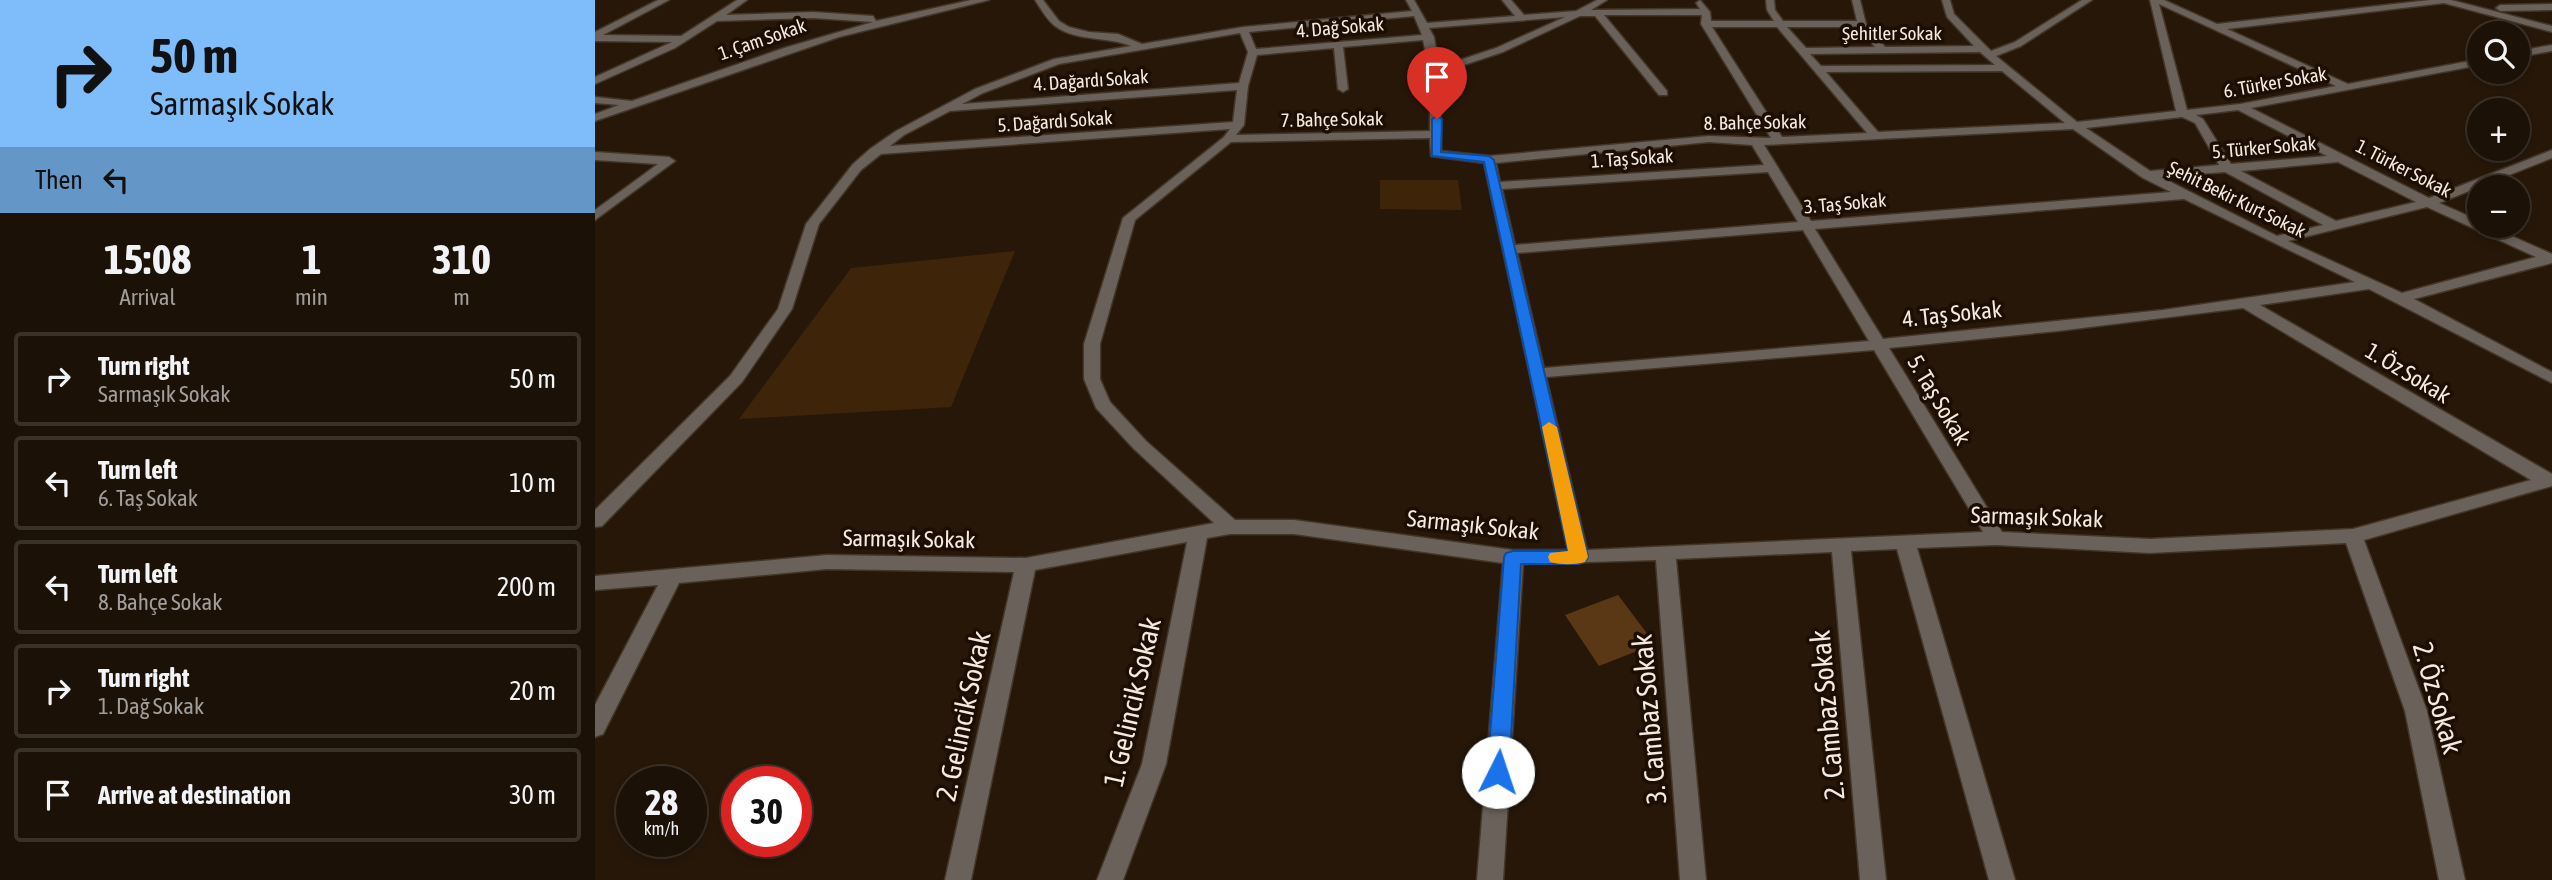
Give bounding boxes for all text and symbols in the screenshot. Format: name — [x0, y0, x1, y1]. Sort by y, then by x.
street label: 4. Dağ Sokak — [1295, 12, 1385, 42]
street label: 1. Çam Sokak — [715, 14, 809, 64]
map controls — [2467, 21, 2530, 238]
button: search — [2467, 21, 2530, 84]
street label: Şehitler Sokak — [1842, 22, 1943, 44]
text: 50 m — [150, 27, 238, 83]
icon: right — [35, 28, 126, 119]
pin — [1407, 47, 1467, 119]
icon: arrive — [1418, 58, 1456, 96]
street label: 6. Türker Sokak — [2222, 62, 2329, 102]
street label: 4. Dağardı Sokak — [1033, 65, 1150, 95]
text: Sarmaşık Sokak — [150, 85, 334, 122]
button: + — [2467, 98, 2530, 161]
street label: 5. Dağardı Sokak — [997, 106, 1114, 136]
street label: 7. Bahçe Sokak — [1280, 107, 1384, 131]
street label: 8. Bahçe Sokak — [1703, 110, 1807, 134]
street label: 5. Türker Sokak — [2211, 131, 2318, 163]
street label: 1. Türker Sokak — [2353, 135, 2456, 202]
street label: 1. Taş Sokak — [1590, 144, 1675, 172]
street label: Şehit Bekir Kurt Sokak — [2165, 156, 2310, 242]
icon: left — [97, 161, 135, 199]
text: Then — [35, 165, 83, 195]
button: − — [2467, 175, 2530, 238]
street label: 3. Taş Sokak — [1803, 188, 1888, 218]
text: 15:08 — [104, 235, 191, 283]
text: 1 — [302, 235, 321, 283]
text: 310 — [432, 235, 491, 283]
text: Arrival — [119, 284, 176, 310]
text: min — [295, 284, 328, 310]
text: m — [453, 284, 470, 310]
street label: 4. Taş Sokak — [1901, 296, 2003, 332]
street label: 1. Öz Sokak — [2361, 338, 2455, 408]
street label: 5. Taş Sokak — [1902, 350, 1976, 450]
text: Turn right — [98, 351, 189, 381]
icon: right — [39, 360, 77, 398]
text: 50 m — [509, 364, 556, 394]
text: Sarmaşık Sokak — [98, 381, 230, 407]
text: Turn left — [98, 455, 178, 485]
icon: left — [39, 464, 77, 502]
text: 10 m — [509, 468, 556, 498]
text: 6. Taş Sokak — [98, 485, 198, 511]
street label: Sarmaşık Sokak — [1970, 502, 2104, 532]
street label: Sarmaşık Sokak — [1406, 505, 1540, 545]
street label: Sarmaşık Sokak — [843, 525, 975, 553]
text: Turn left — [98, 559, 178, 589]
icon: left — [39, 568, 77, 606]
text: 200 m — [497, 572, 556, 602]
text: 8. Bahçe Sokak — [98, 589, 222, 615]
street label: 1. Gelincik Sokak — [1097, 614, 1167, 790]
street label: 2. Gelincik Sokak — [929, 628, 997, 804]
street label: 2. Cambaz Sokak — [1804, 629, 1850, 801]
street label: 3. Cambaz Sokak — [1626, 633, 1672, 805]
street label: 2. Öz Sokak — [2407, 638, 2469, 758]
text: Turn right — [98, 663, 189, 693]
icon: right — [39, 672, 77, 710]
text: 20 m — [509, 676, 556, 706]
text: 1. Dağ Sokak — [98, 693, 204, 719]
position arrow — [1461, 735, 1535, 809]
speed limit sign: 30 — [721, 766, 812, 857]
icon: arrive — [39, 776, 77, 814]
text: Arrive at destination — [98, 780, 291, 810]
text: 30 m — [509, 780, 556, 810]
text: 28 — [645, 782, 678, 822]
text: km/h — [644, 818, 679, 839]

